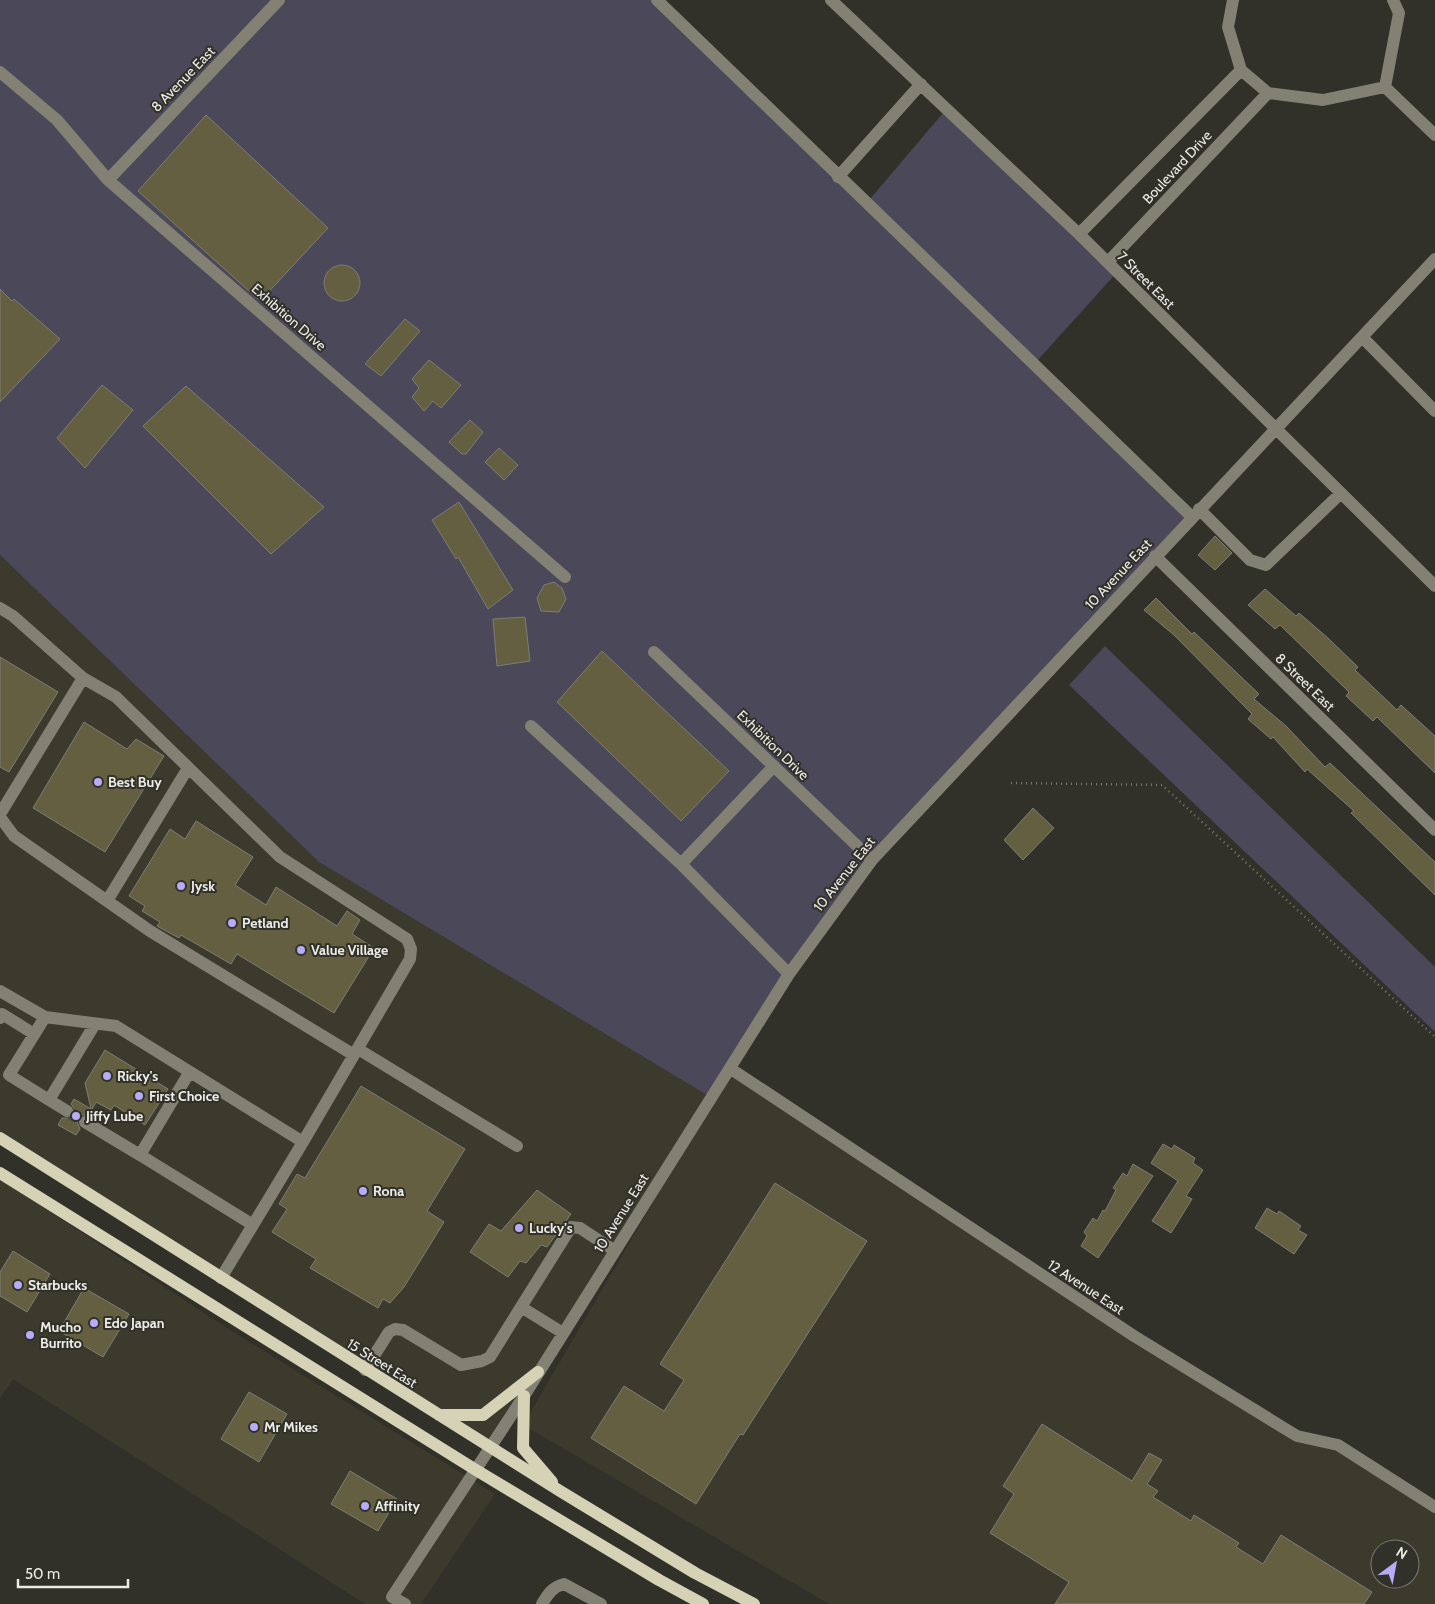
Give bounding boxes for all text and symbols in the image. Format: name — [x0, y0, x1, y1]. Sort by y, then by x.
street label: 8 Avenue East — [147, 42, 219, 116]
street label: Boulevard Drive — [1138, 127, 1216, 207]
street label: 7 Street East — [1113, 247, 1179, 313]
street label: Exhibition Drive — [248, 280, 330, 354]
street label: 10 Avenue East — [1081, 535, 1155, 613]
street label: 8 Street East — [1271, 649, 1339, 715]
street label: Exhibition Drive — [733, 706, 813, 784]
place label: Best Buy — [108, 773, 162, 791]
marker: Best Buy — [92, 776, 104, 788]
street label: 10 Avenue East — [809, 833, 879, 915]
place label: Jysk — [190, 877, 215, 895]
marker: Jysk — [175, 880, 187, 892]
place label: Petland — [242, 914, 289, 932]
marker: Petland — [226, 917, 238, 929]
place label: Value Village — [311, 941, 388, 959]
marker: Value Village — [295, 944, 307, 956]
place label: Ricky's — [117, 1067, 158, 1085]
marker: Ricky's — [101, 1070, 113, 1082]
place label: First Choice — [149, 1087, 219, 1105]
marker: First Choice — [133, 1090, 145, 1102]
place label: Jiffy Lube — [85, 1107, 143, 1125]
marker: Jiffy Lube — [70, 1110, 82, 1122]
street label: 10 Avenue East — [590, 1170, 653, 1256]
place label: Rona — [373, 1182, 404, 1200]
marker: Rona — [357, 1185, 369, 1197]
place label: Lucky's — [529, 1219, 573, 1237]
marker: Lucky's — [513, 1222, 525, 1234]
street label: 12 Avenue East — [1044, 1256, 1128, 1319]
place label: Starbucks — [28, 1276, 87, 1294]
marker: Starbucks — [12, 1279, 24, 1291]
place label: Edo Japan — [104, 1314, 164, 1332]
marker: Edo Japan — [88, 1317, 100, 1329]
place label: Mucho Burrito — [40, 1318, 82, 1352]
marker: Mucho Burrito — [24, 1329, 36, 1341]
street label: 15 Street East — [344, 1334, 421, 1392]
place label: Mr Mikes — [264, 1418, 318, 1436]
marker: Mr Mikes — [248, 1421, 260, 1433]
place label: Affinity — [375, 1497, 421, 1515]
marker: Affinity — [359, 1500, 371, 1512]
north arrow — [1370, 1539, 1420, 1589]
text: N — [1393, 1543, 1411, 1563]
scale bar — [18, 1556, 128, 1588]
text: 50 m — [25, 1565, 60, 1583]

